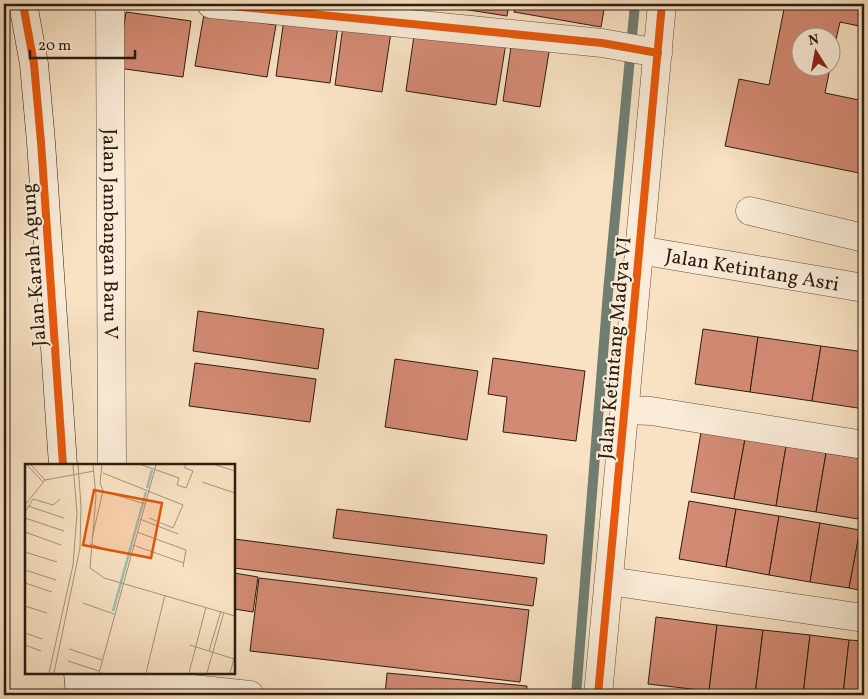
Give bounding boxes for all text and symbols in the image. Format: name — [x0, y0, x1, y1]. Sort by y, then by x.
scale bar — [30, 28, 135, 60]
north arrow — [790, 28, 840, 78]
text: N — [807, 30, 821, 51]
text: 20 m — [38, 36, 71, 57]
street label: Jalan Jambangan Baru V — [95, 128, 123, 340]
street label: Jalan Karah Agung — [15, 182, 55, 348]
street label: Jalan Ketintang Madya VI — [592, 236, 640, 461]
street label: Jalan Ketintang Asri — [663, 243, 841, 300]
inset map — [25, 464, 235, 674]

